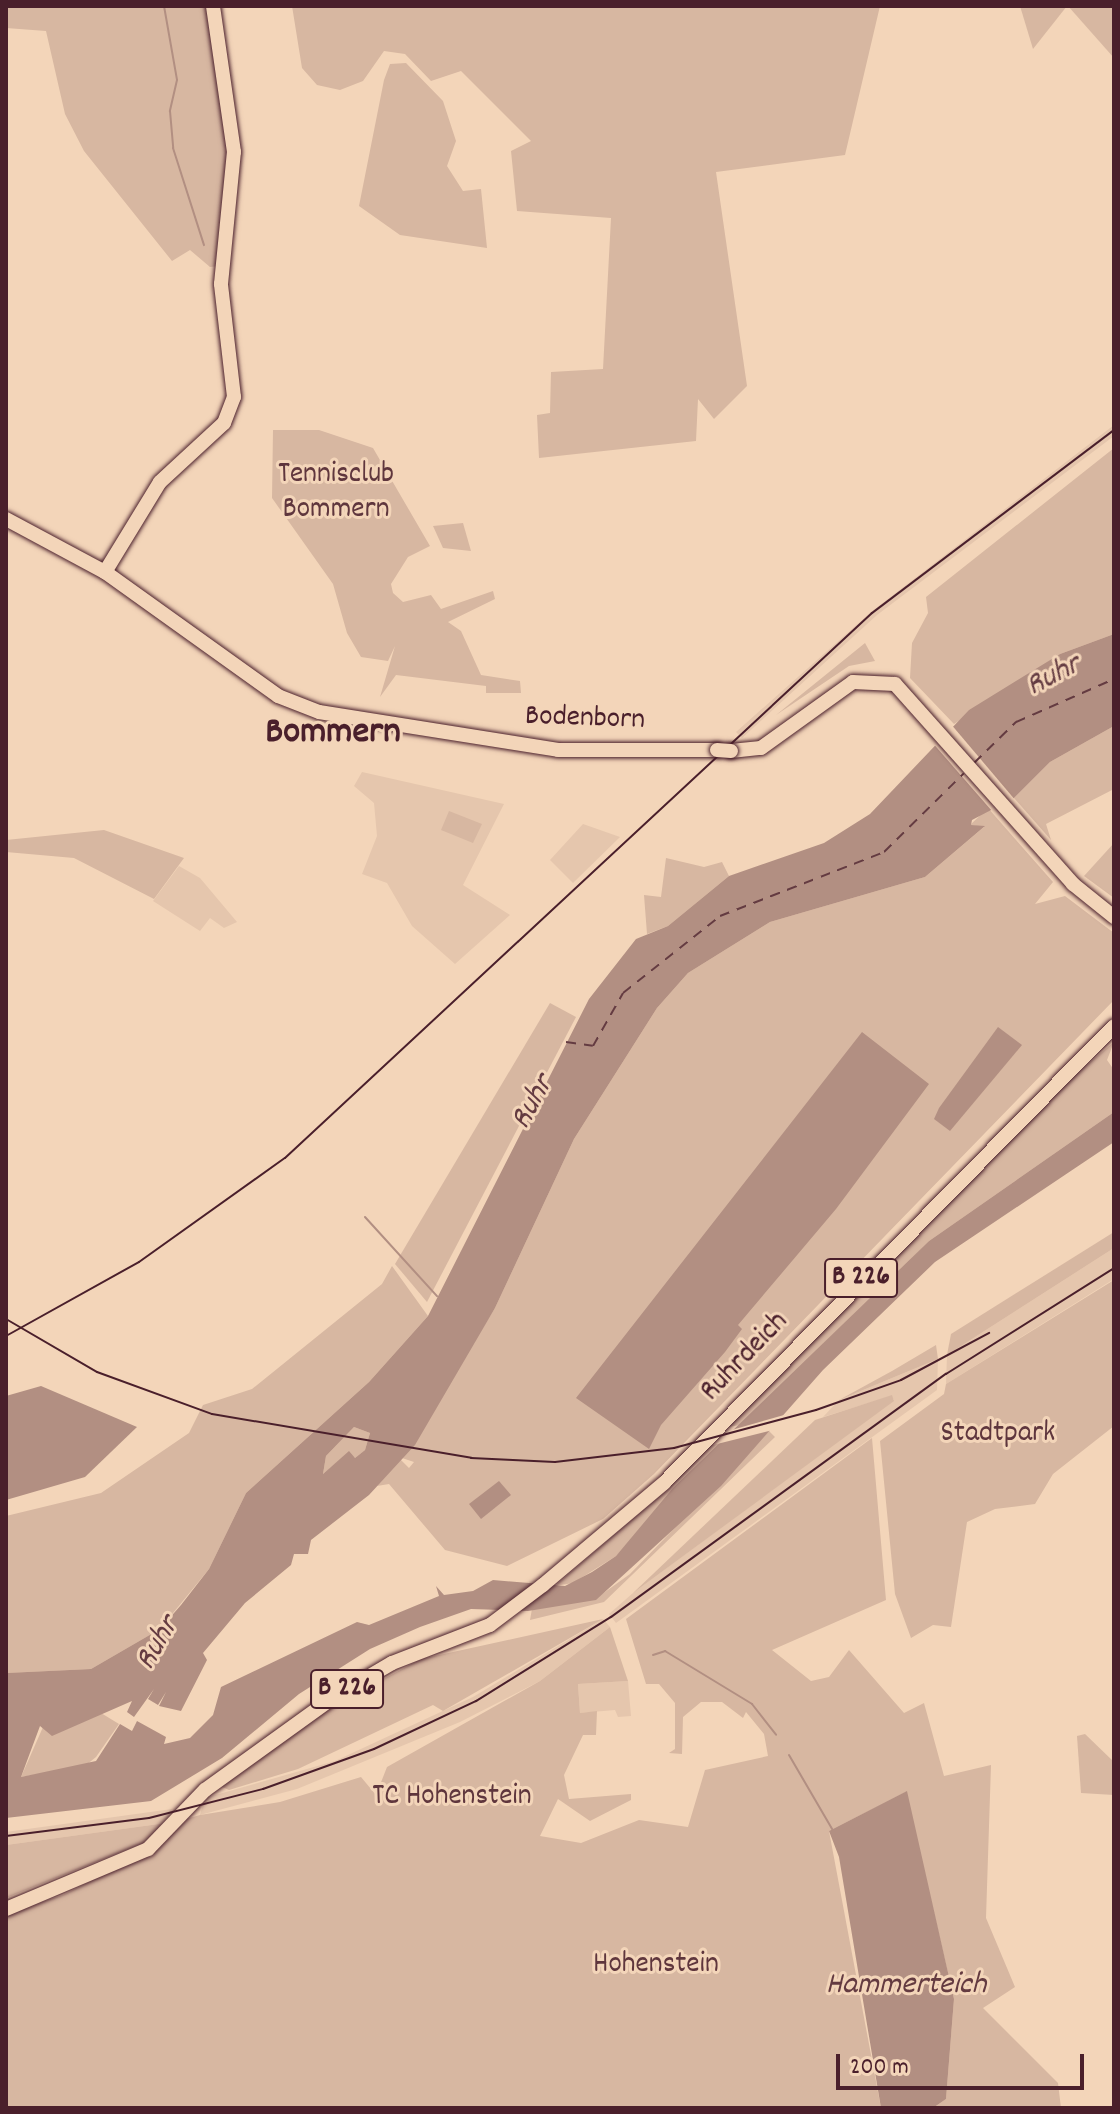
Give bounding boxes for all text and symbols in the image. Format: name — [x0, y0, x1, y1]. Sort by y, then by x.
park label: Tennisclub Bommern — [278, 458, 394, 528]
water label: Ruhr — [1020, 647, 1088, 707]
street label: Bodenborn — [524, 700, 646, 740]
district label: Bommern — [265, 711, 401, 757]
water label: Ruhr — [504, 1069, 564, 1137]
road number: B 226 — [823, 1254, 899, 1302]
street label: Ruhrdeich — [695, 1306, 797, 1410]
park label: Stadtpark — [941, 1417, 1055, 1453]
water label: Ruhr — [128, 1610, 190, 1678]
road number: B 226 — [309, 1665, 385, 1713]
park label: TC Hohenstein — [372, 1780, 532, 1816]
park label: Hohenstein — [593, 1948, 719, 1984]
water label: Hammerteich — [826, 1967, 986, 2005]
scale bar — [840, 2038, 1088, 2088]
text: 200 m — [850, 2051, 909, 2085]

